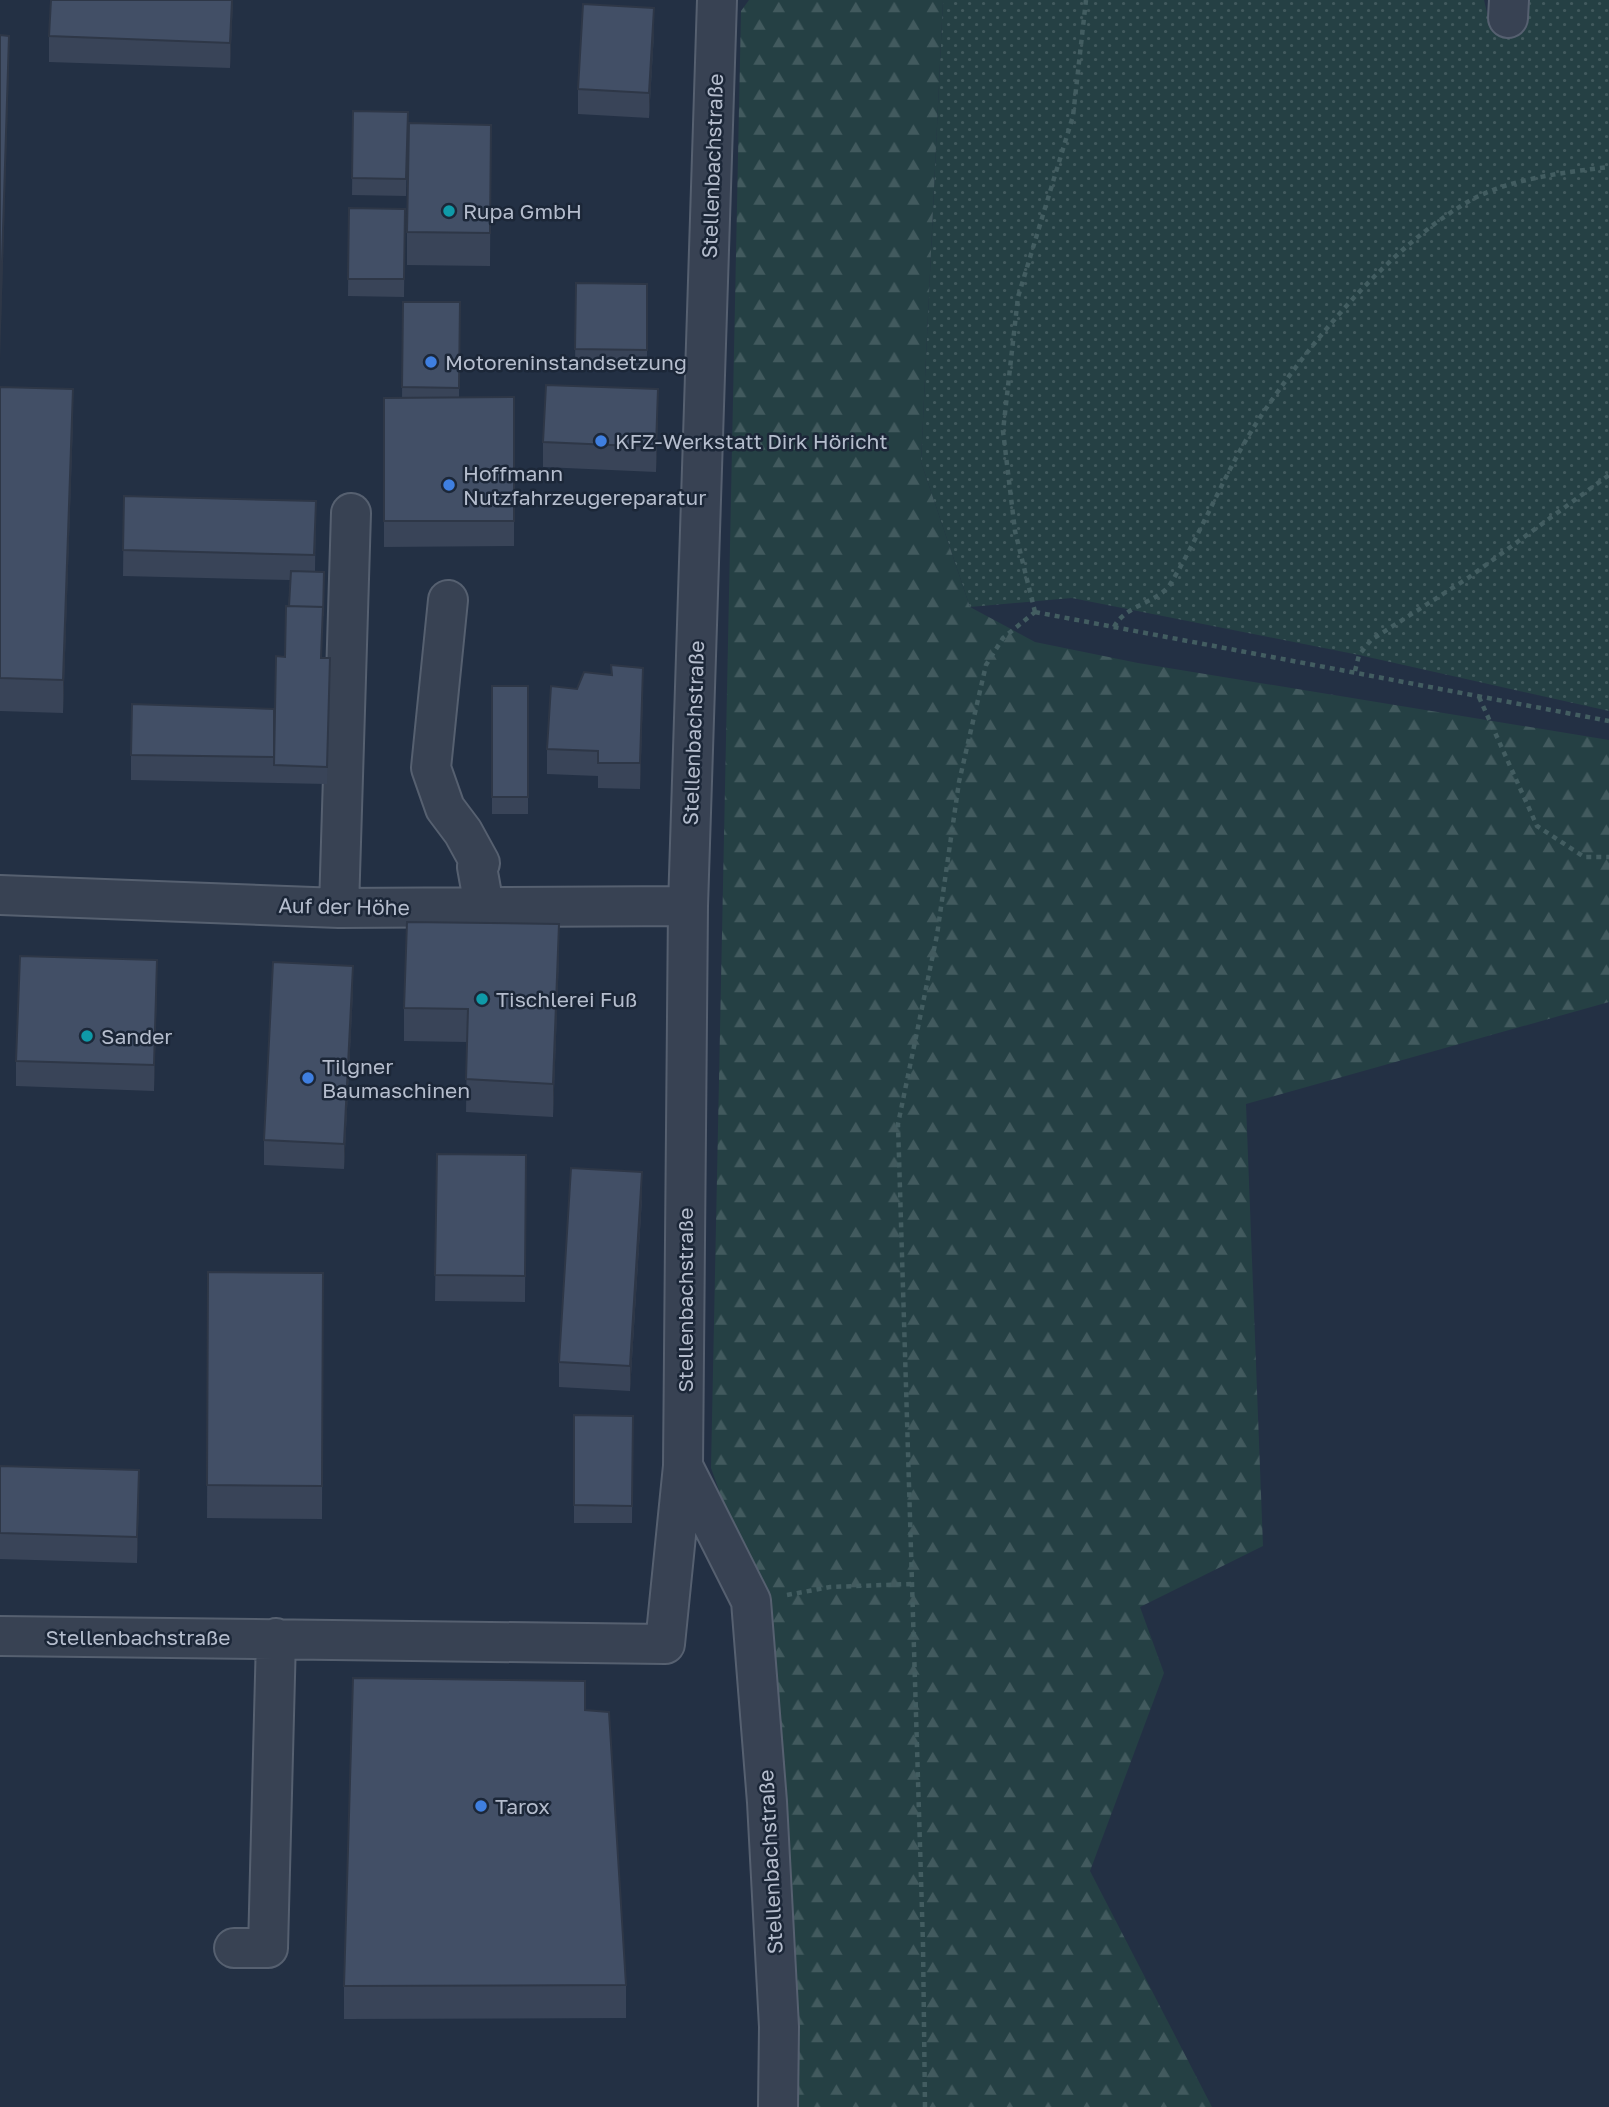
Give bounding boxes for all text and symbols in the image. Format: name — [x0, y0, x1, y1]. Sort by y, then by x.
street label: Stellenbachstraße — [696, 73, 728, 259]
place label: Rupa GmbH — [463, 198, 582, 224]
marker: Rupa GmbH — [441, 203, 457, 219]
place label: Motoreninstandsetzung — [445, 349, 687, 375]
marker: Motoreninstandsetzung — [423, 354, 439, 370]
place label: KFZ-Werkstatt Dirk Höricht — [615, 428, 888, 454]
marker: KFZ-Werkstatt Dirk Höricht — [593, 433, 609, 449]
place label: Hoffmann Nutzfahrzeugereparatur — [463, 460, 706, 510]
marker: Hoffmann Nutzfahrzeugereparatur — [441, 477, 457, 493]
street label: Stellenbachstraße — [677, 640, 709, 826]
street label: Auf der Höhe — [278, 892, 410, 920]
place label: Tischlerei Fuß — [496, 986, 637, 1012]
marker: Tischlerei Fuß — [474, 991, 490, 1007]
place label: Sander — [101, 1023, 173, 1049]
marker: Sander — [79, 1028, 95, 1044]
place label: Tilgner Baumaschinen — [322, 1053, 470, 1103]
marker: Tilgner Baumaschinen — [300, 1070, 316, 1086]
street label: Stellenbachstraße — [672, 1208, 698, 1392]
street label: Stellenbachstraße — [46, 1624, 230, 1650]
street label: Stellenbachstraße — [752, 1769, 788, 1955]
place label: Tarox — [495, 1793, 550, 1819]
marker: Tarox — [473, 1798, 489, 1814]

